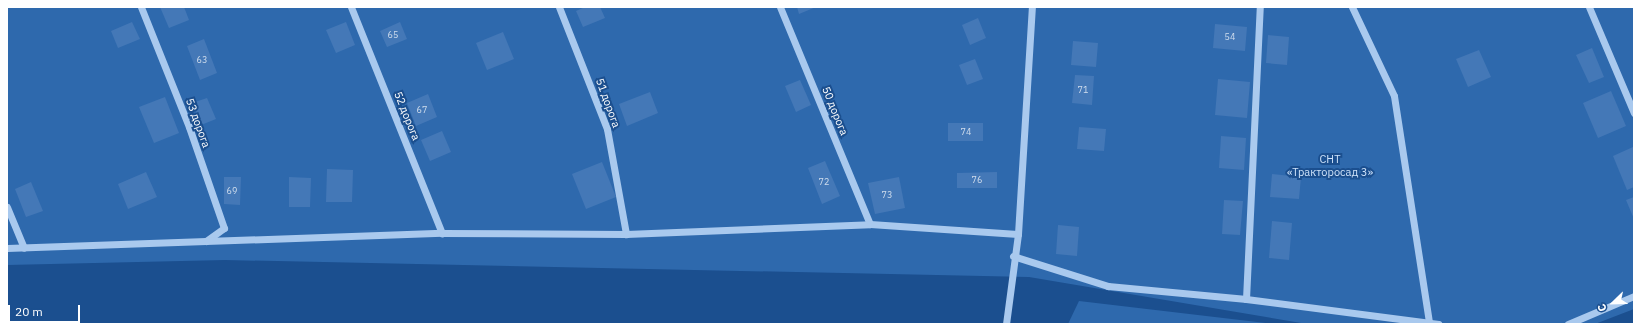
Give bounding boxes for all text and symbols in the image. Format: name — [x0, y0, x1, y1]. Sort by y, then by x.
house number: 65 — [388, 30, 398, 40]
house number: 54 — [1225, 32, 1235, 42]
house number: 63 — [197, 55, 207, 65]
street label: 51 дорога — [593, 77, 623, 129]
street label: 50 дорога — [819, 85, 851, 137]
house number: 71 — [1078, 85, 1088, 95]
street label: 52 дорога — [391, 90, 423, 142]
street label: 53 дорога — [183, 97, 213, 149]
house number: 67 — [417, 105, 427, 115]
house number: 74 — [961, 127, 971, 137]
park label: СНТ «Тракторосад 3» — [1287, 153, 1373, 179]
house number: 76 — [972, 175, 982, 185]
house number: 72 — [819, 177, 829, 187]
house number: 69 — [227, 186, 237, 196]
house number: 73 — [882, 190, 892, 200]
north arrow — [1593, 283, 1633, 323]
scale bar — [10, 297, 82, 323]
text: С — [1594, 302, 1610, 314]
text: 20 m — [15, 304, 43, 319]

